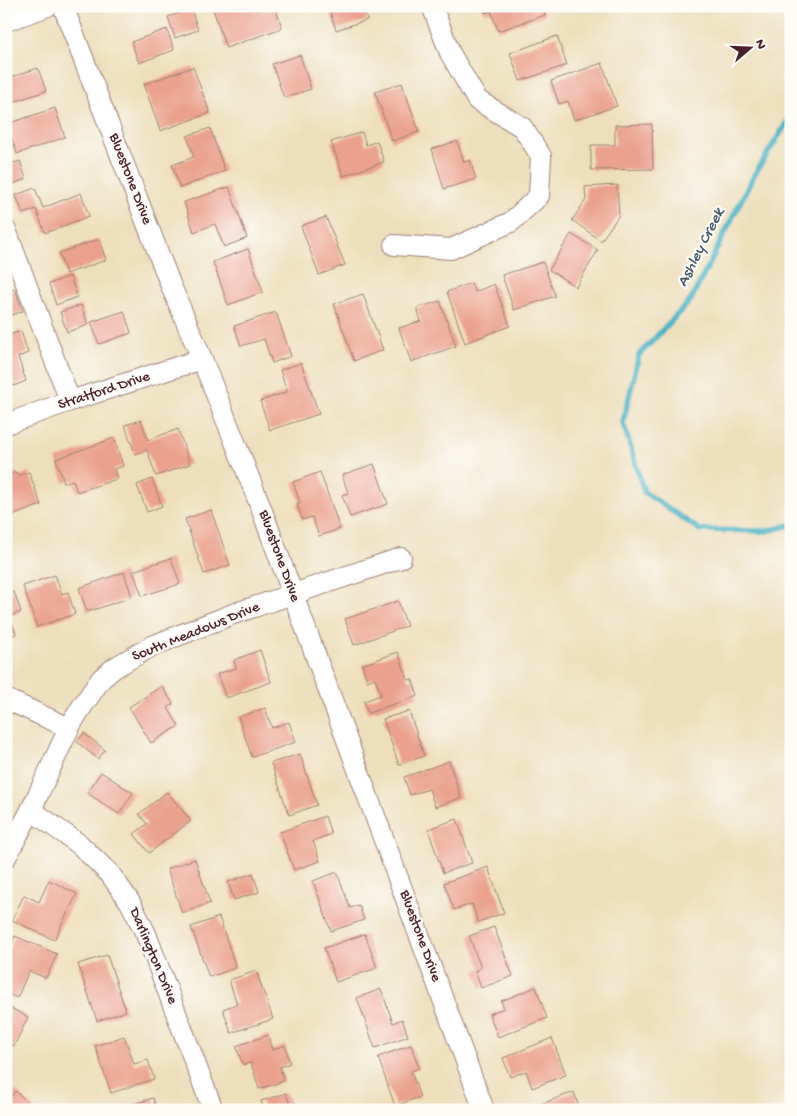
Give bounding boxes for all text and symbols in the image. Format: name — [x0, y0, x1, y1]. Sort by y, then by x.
north arrow — [724, 22, 774, 72]
text: N — [750, 37, 769, 52]
street label: Bluestone Drive — [104, 130, 156, 227]
water label: Ashley Creek — [674, 204, 731, 290]
street label: Stratford Drive — [56, 368, 152, 414]
street label: Bluestone Drive — [254, 507, 304, 605]
street label: South Meadows Drive — [130, 598, 263, 666]
street label: Bluestone Drive — [395, 887, 445, 985]
street label: Darlington Drive — [124, 904, 181, 1007]

